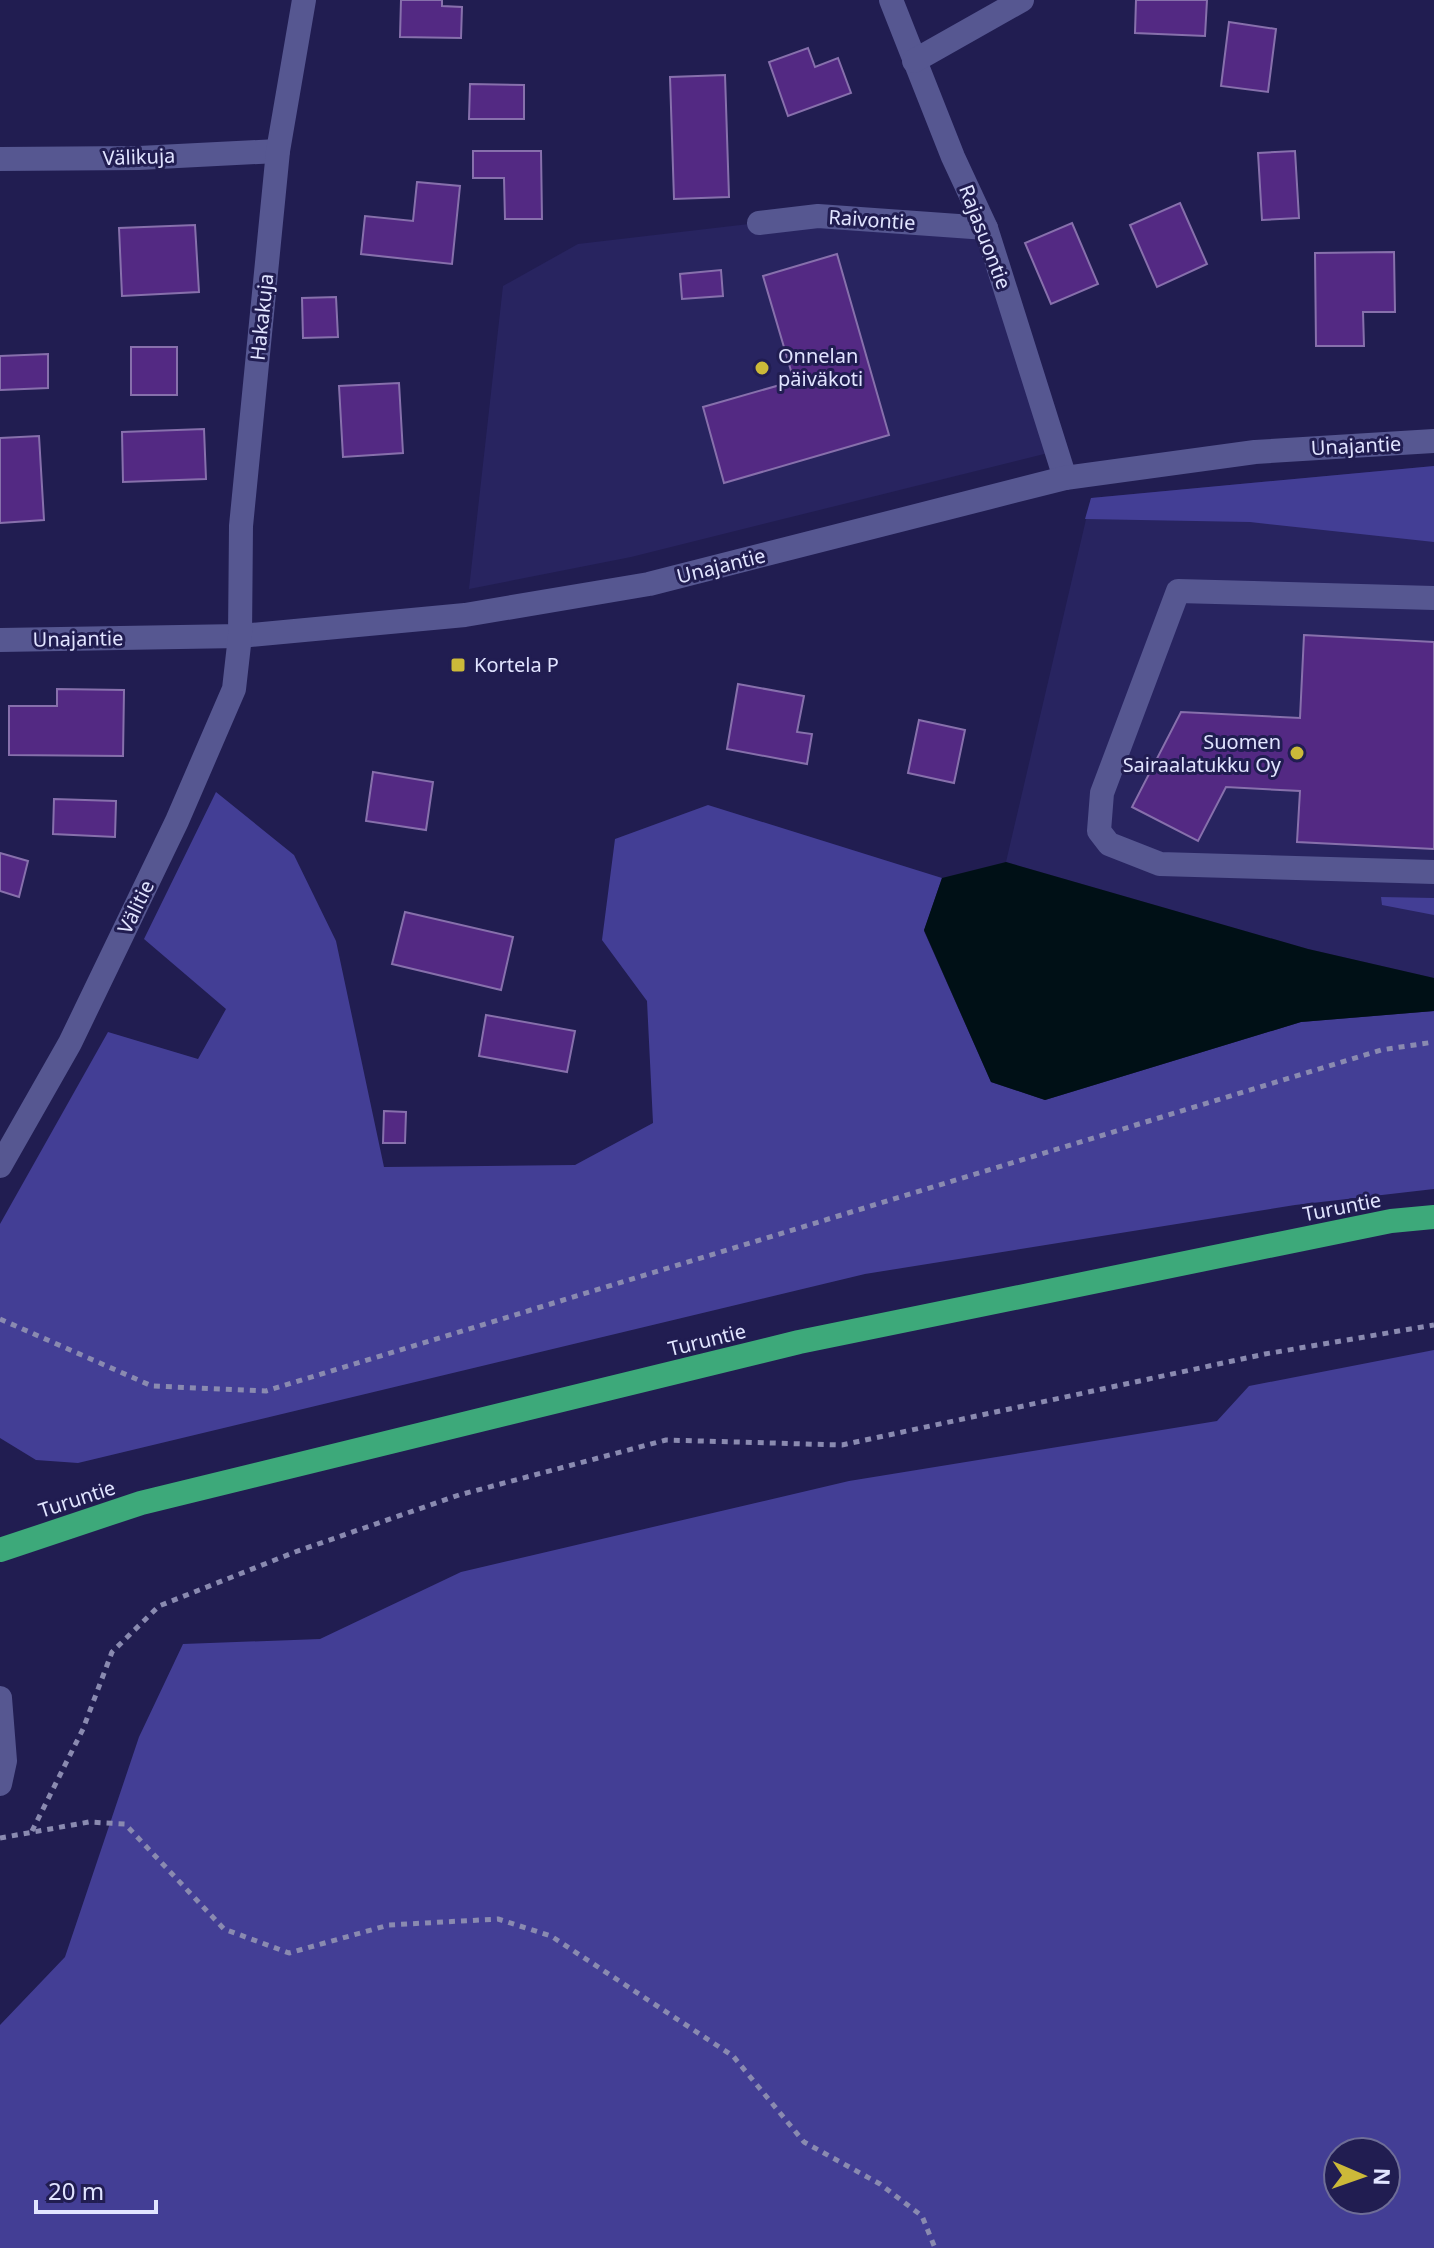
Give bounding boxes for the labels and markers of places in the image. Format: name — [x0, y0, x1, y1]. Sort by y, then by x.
place label: Onnelan päiväkoti — [778, 342, 863, 392]
marker: Onnelan päiväkoti — [753, 359, 771, 377]
place label: Kortela P — [474, 651, 559, 678]
marker: Kortela P — [449, 656, 467, 674]
place label: Suomen Sairaalatukku Oy — [1123, 728, 1282, 778]
marker: Suomen Sairaalatukku Oy — [1288, 744, 1306, 762]

